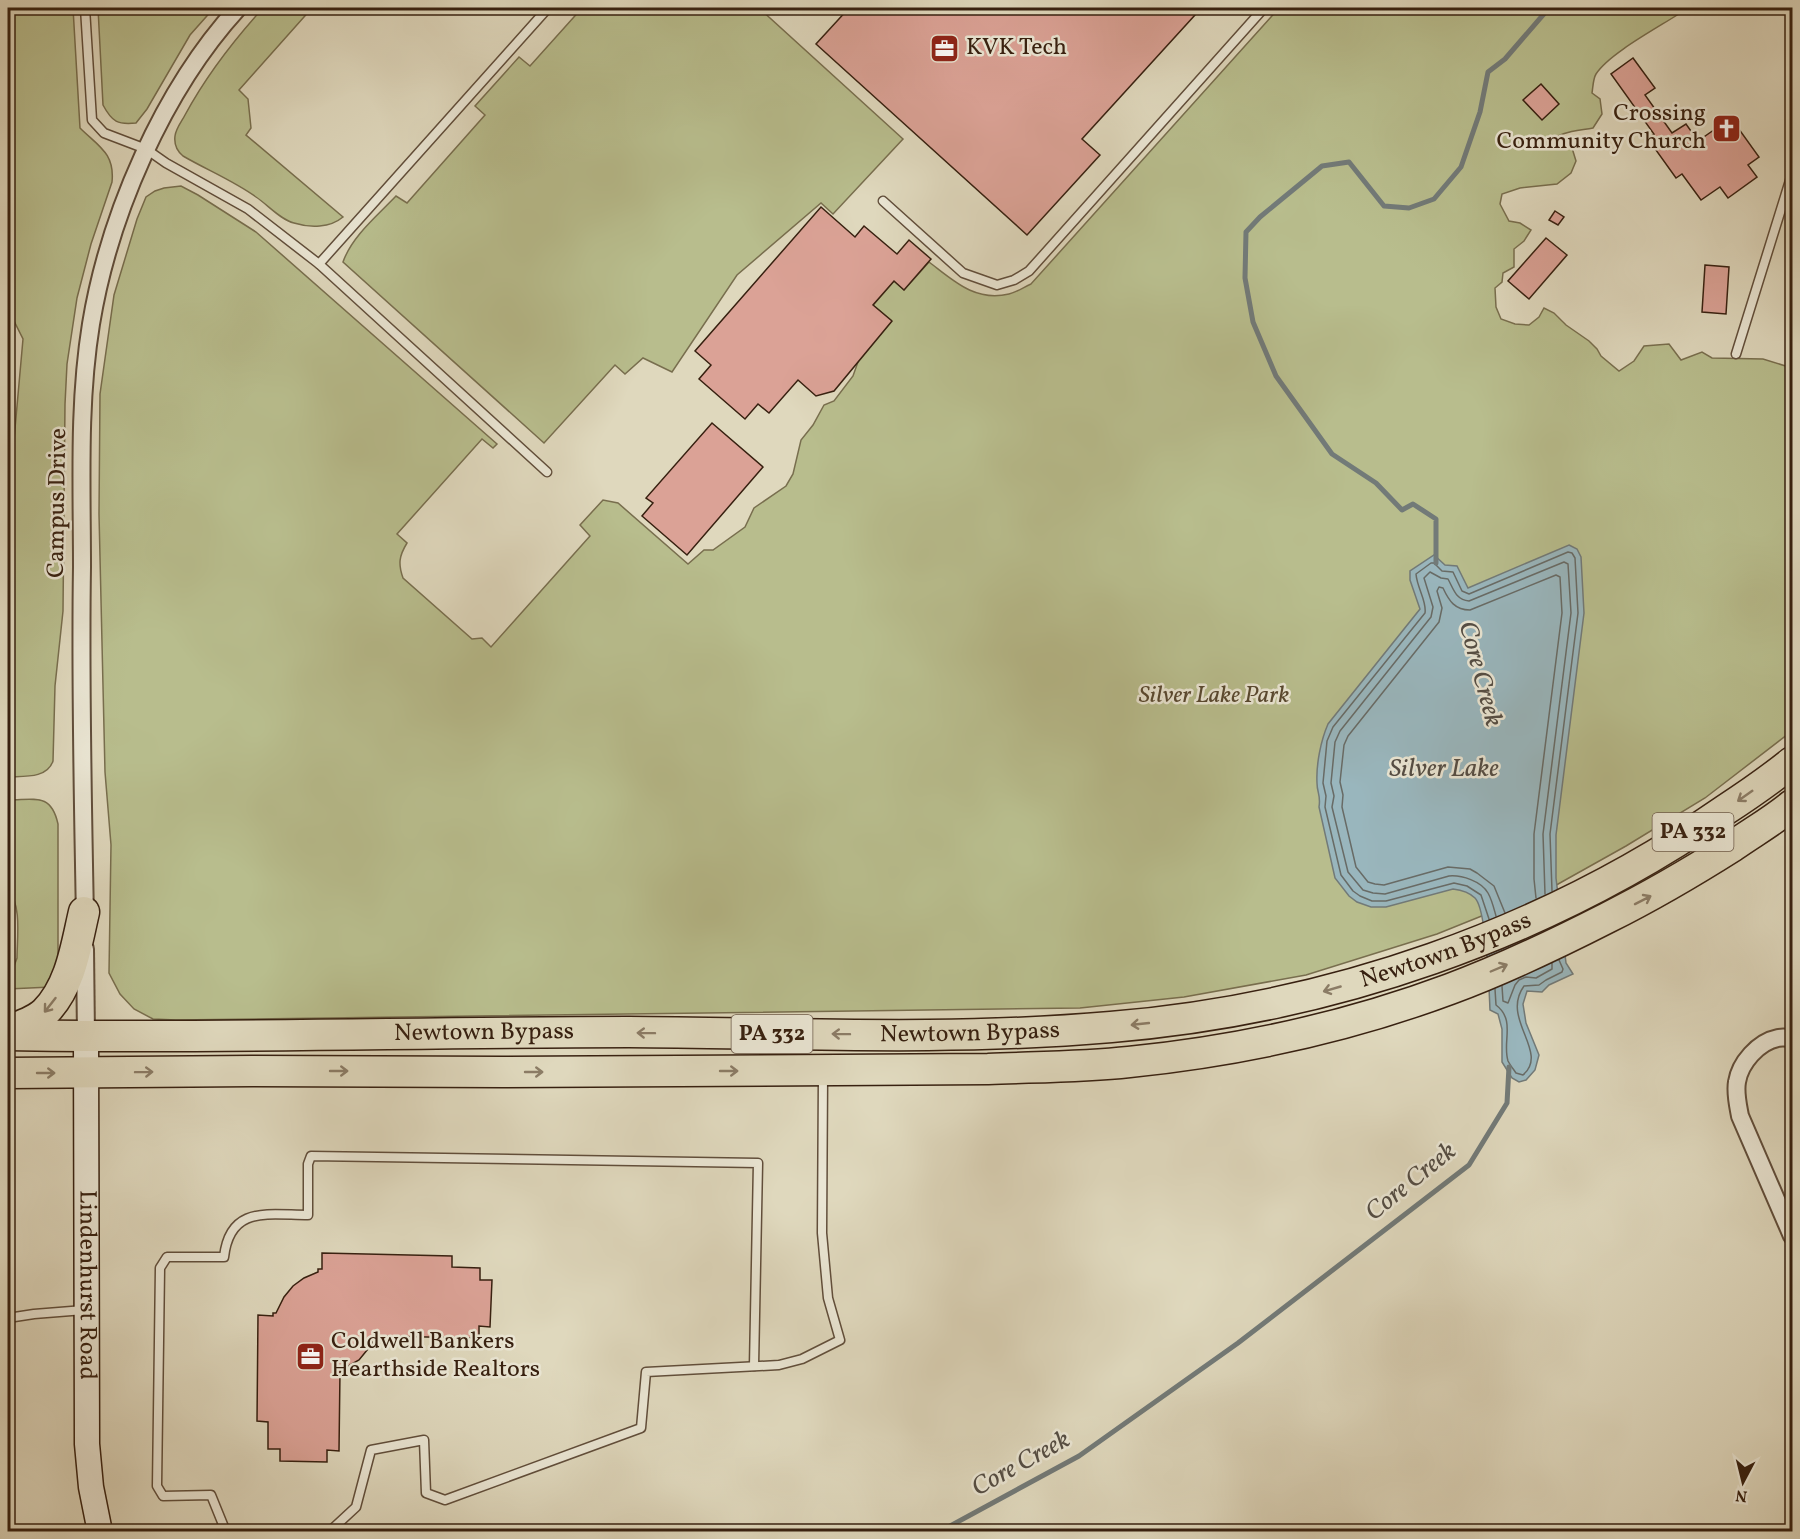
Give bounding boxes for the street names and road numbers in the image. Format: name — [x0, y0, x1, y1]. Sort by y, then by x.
street label: Campus Drive — [40, 428, 76, 578]
road number: PA 332 — [1652, 813, 1734, 851]
street label: Newtown Bypass — [1356, 904, 1537, 998]
street label: Newtown Bypass — [880, 1014, 1061, 1052]
street label: Newtown Bypass — [394, 1015, 574, 1051]
road number: PA 332 — [732, 1015, 812, 1053]
street label: Lindenhurst Road — [69, 1190, 104, 1380]

